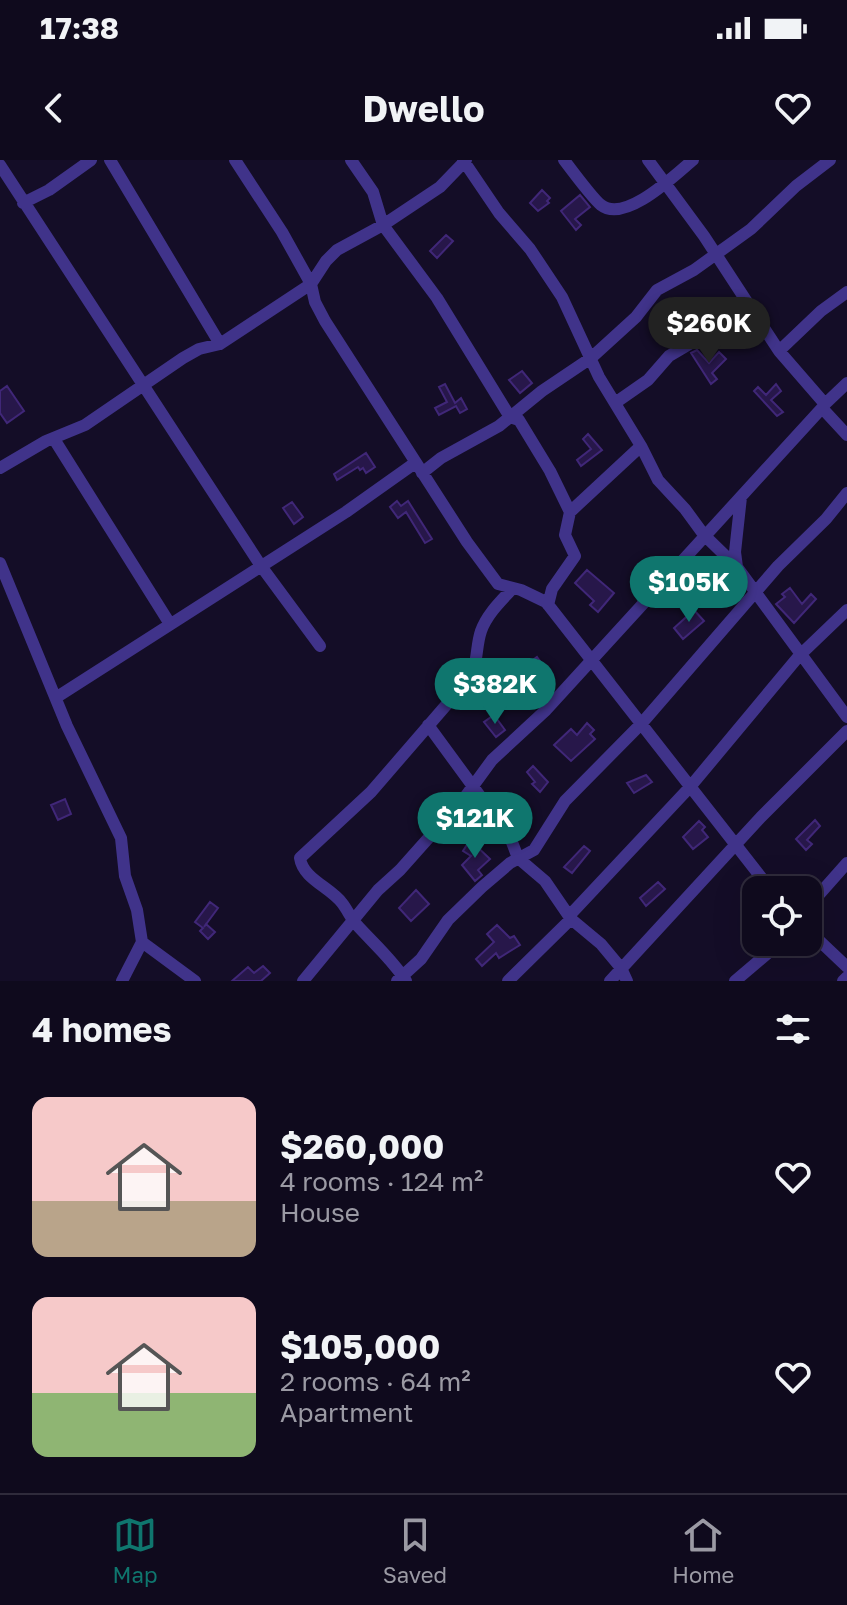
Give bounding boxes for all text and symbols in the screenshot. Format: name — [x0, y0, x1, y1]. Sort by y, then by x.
text: 17:38 — [40, 10, 119, 46]
icon: back — [32, 86, 76, 130]
icon: heart — [771, 86, 815, 130]
text: Dwello — [362, 87, 485, 130]
pin: $260K — [653, 297, 765, 365]
text: $260K — [666, 307, 752, 338]
pin: $105K — [633, 556, 745, 624]
text: $105K — [648, 566, 730, 597]
pin: $382K — [439, 658, 551, 726]
text: $382K — [453, 668, 537, 699]
pin: $121K — [419, 792, 531, 860]
text: $121K — [436, 802, 514, 833]
map controls — [742, 876, 822, 956]
button: locate — [742, 876, 822, 956]
icon: filters — [771, 1007, 815, 1051]
text: 4 homes — [32, 1009, 172, 1049]
text: $260,000 — [280, 1126, 444, 1166]
icon: home — [96, 1129, 192, 1225]
icon: heart — [771, 1155, 815, 1199]
text: 4 rooms · 124 m² — [280, 1166, 483, 1197]
text: House — [280, 1197, 360, 1228]
text: $105,000 — [280, 1326, 440, 1366]
icon: home — [96, 1329, 192, 1425]
icon: heart — [771, 1355, 815, 1399]
text: 2 rooms · 64 m² — [280, 1366, 471, 1397]
text: Apartment — [280, 1397, 413, 1428]
tab: Map — [113, 1513, 158, 1588]
tab: Saved — [383, 1513, 447, 1588]
tab: Home — [672, 1513, 734, 1588]

